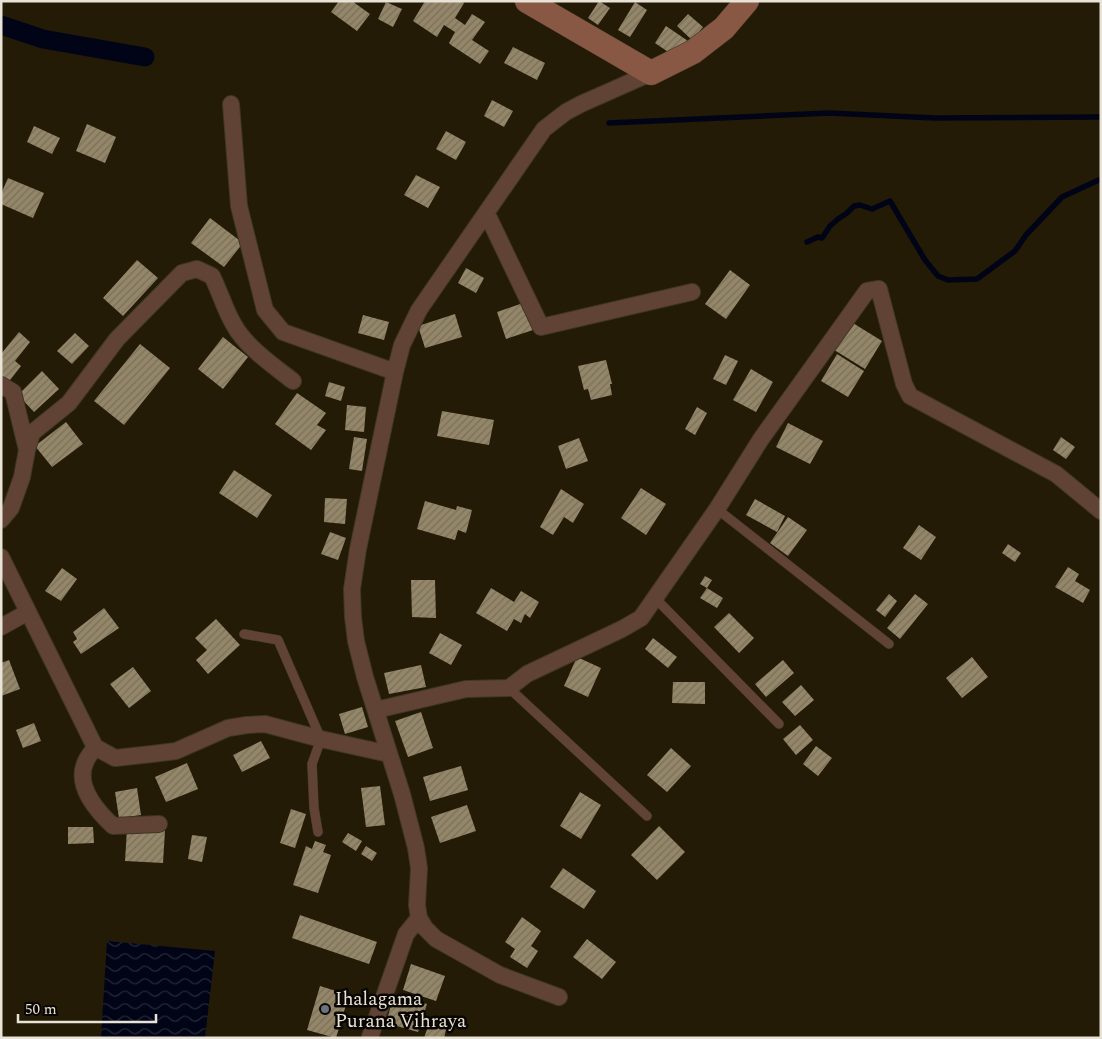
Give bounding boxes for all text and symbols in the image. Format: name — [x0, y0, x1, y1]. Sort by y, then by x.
place label: Ihalagama Purana Vihraya — [335, 985, 467, 1036]
scale bar — [18, 992, 155, 1024]
text: 50 m — [25, 998, 57, 1021]
marker: Ihalagama Purana Vihraya — [319, 1003, 331, 1015]

